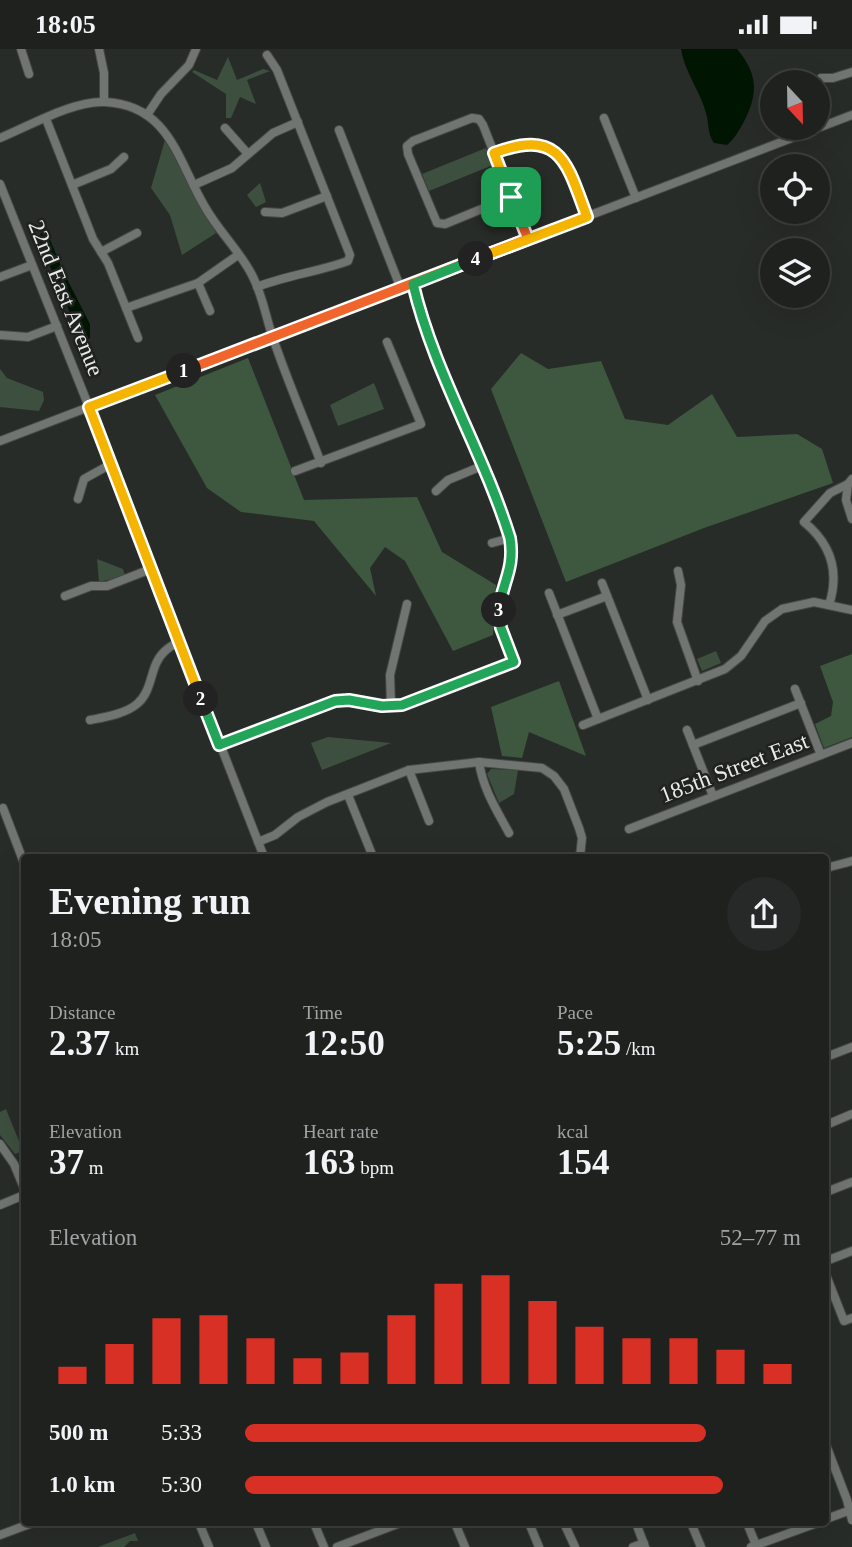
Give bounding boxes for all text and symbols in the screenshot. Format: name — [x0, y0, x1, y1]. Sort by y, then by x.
text: 18:05 — [35, 10, 96, 39]
north arrow — [760, 70, 830, 140]
map controls — [760, 70, 830, 308]
button: locate — [760, 154, 830, 224]
pin — [481, 167, 541, 227]
icon: arrive — [492, 178, 530, 216]
street label: 22nd East Avenue — [23, 217, 109, 379]
button: layers — [760, 238, 830, 308]
pin: 4 — [458, 241, 494, 277]
text: 4 — [471, 248, 480, 269]
pin: 1 — [166, 353, 202, 389]
text: 1 — [179, 360, 188, 381]
pin: 3 — [482, 593, 516, 627]
text: 3 — [494, 599, 503, 620]
pin: 2 — [184, 681, 218, 717]
text: 2 — [196, 688, 205, 709]
street label: 185th Street East — [656, 728, 812, 808]
button: share — [727, 877, 801, 951]
text: Evening run — [49, 880, 251, 922]
text: 18:05 — [49, 927, 101, 952]
text: Distance — [49, 1002, 115, 1023]
text: Time — [303, 1002, 342, 1023]
text: Pace — [557, 1002, 593, 1023]
text: 2.37 — [49, 1024, 110, 1063]
text: 12:50 — [303, 1024, 385, 1063]
text: 5:25 — [557, 1024, 621, 1063]
text: km — [110, 1038, 139, 1059]
text: /km — [621, 1038, 655, 1059]
text: Elevation — [49, 1121, 122, 1142]
text: Heart rate — [303, 1121, 378, 1142]
text: kcal — [557, 1121, 589, 1142]
text: 37 — [49, 1143, 84, 1182]
text: 163 — [303, 1143, 356, 1182]
text: 154 — [557, 1143, 610, 1182]
text: m — [84, 1157, 104, 1178]
text: bpm — [356, 1157, 394, 1178]
text: Elevation — [49, 1225, 137, 1250]
text: 52–77 m — [720, 1225, 801, 1250]
text: 500 m — [49, 1420, 108, 1445]
text: 5:33 — [161, 1420, 202, 1445]
text: 1.0 km — [49, 1472, 115, 1497]
text: 5:30 — [161, 1472, 202, 1497]

